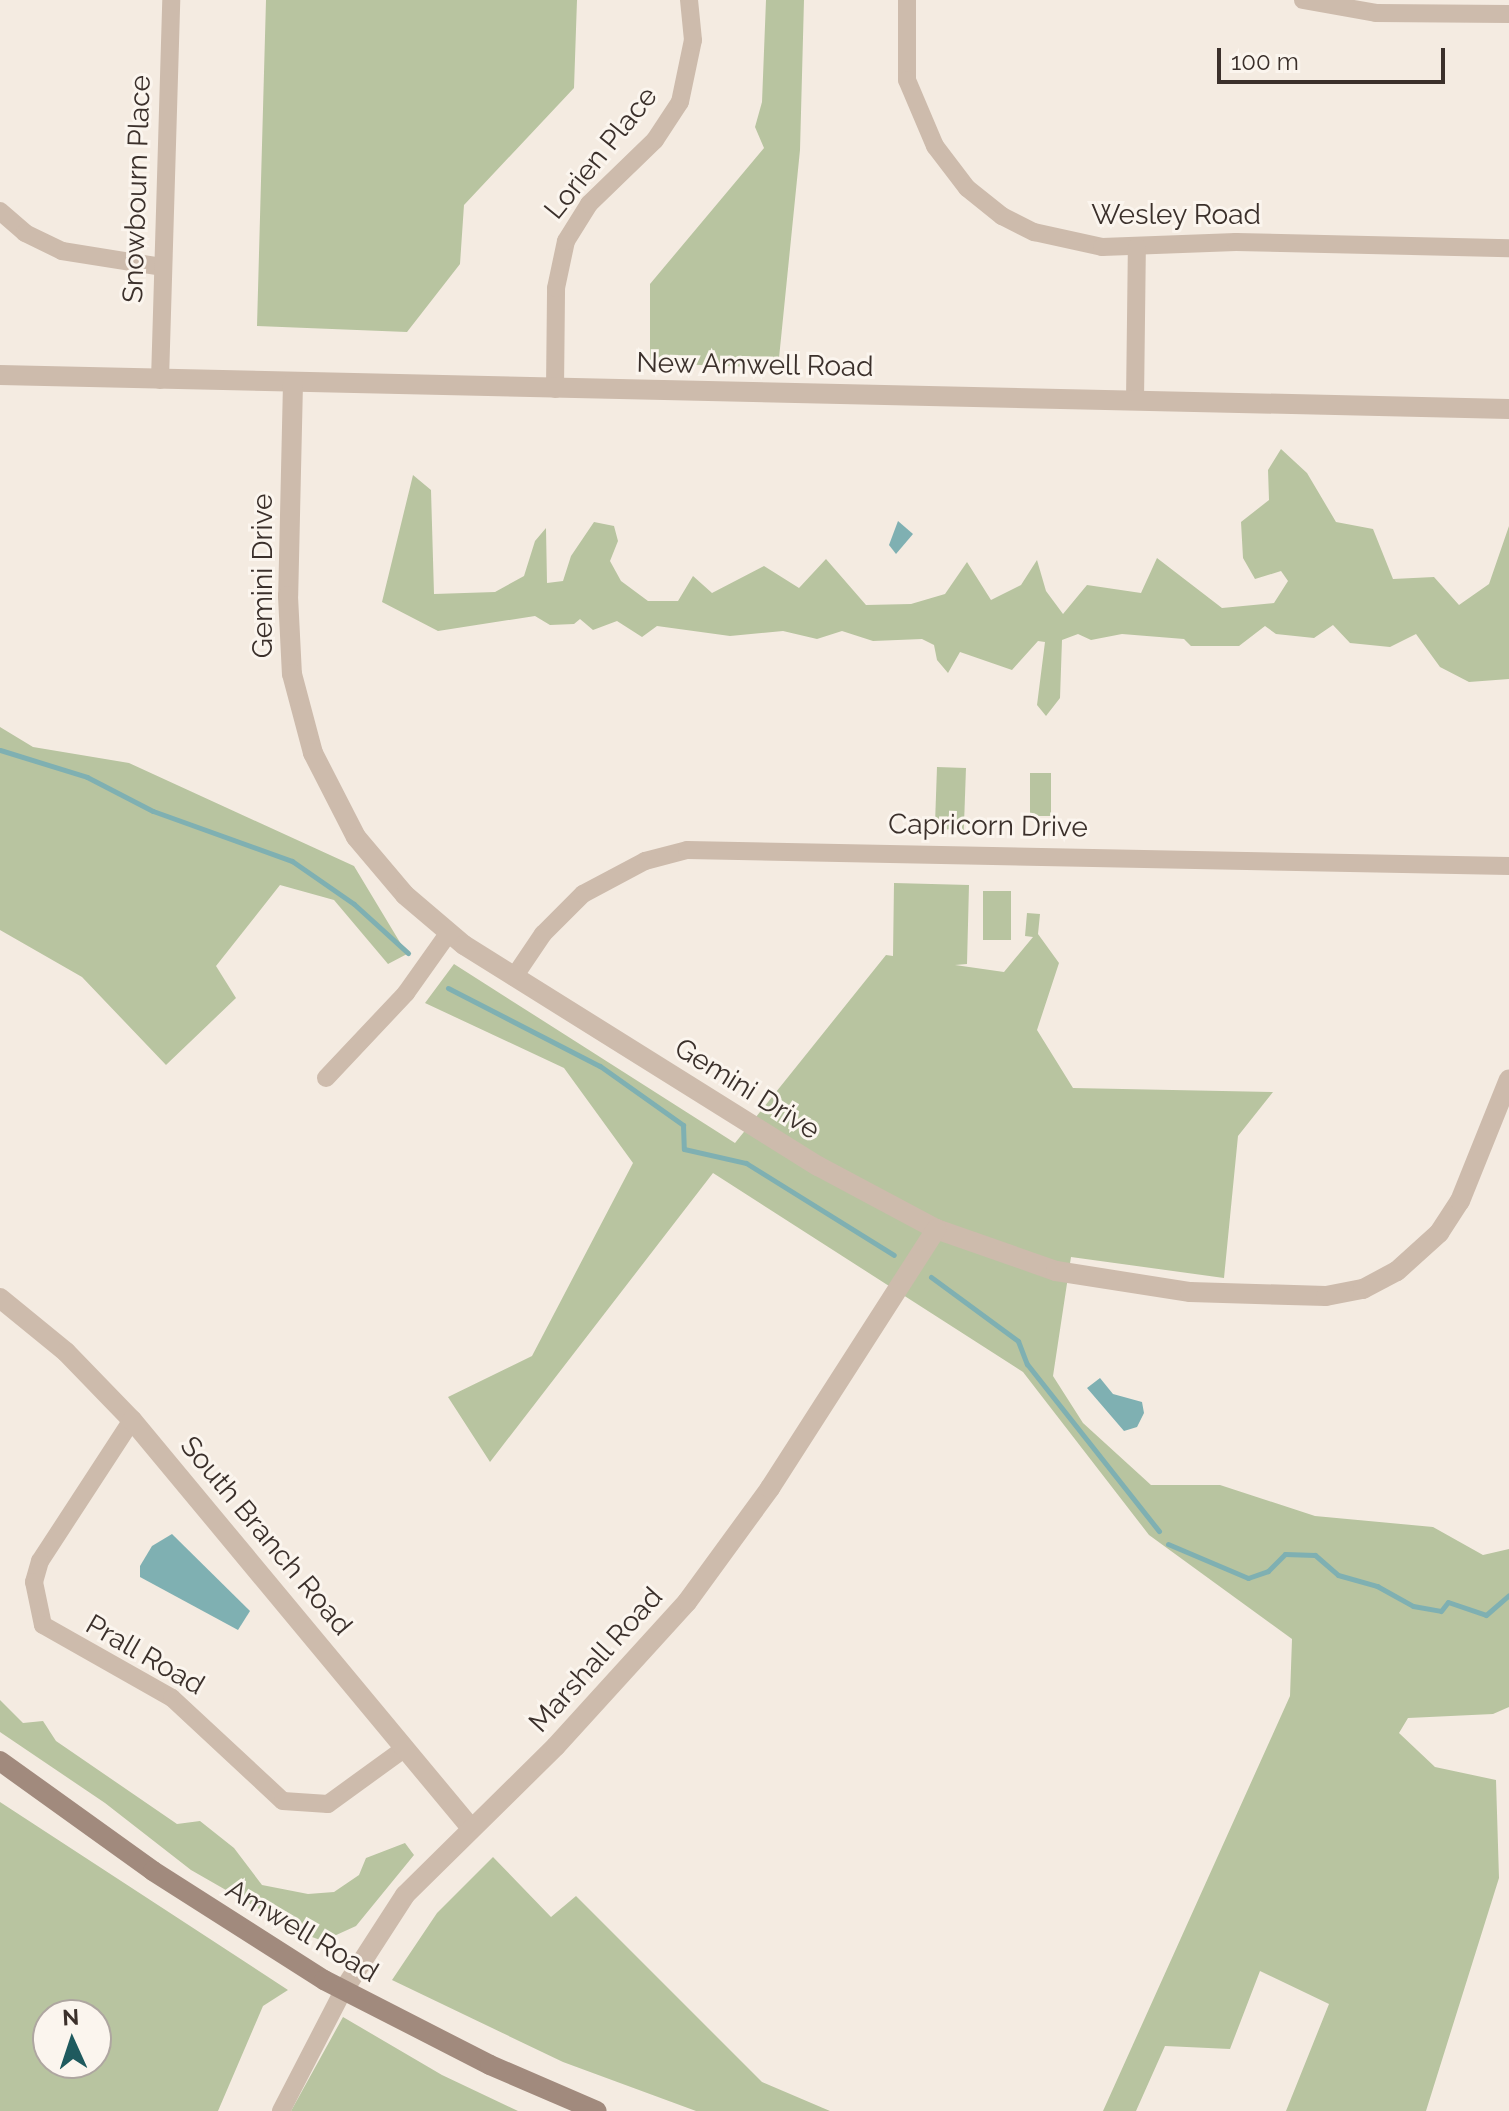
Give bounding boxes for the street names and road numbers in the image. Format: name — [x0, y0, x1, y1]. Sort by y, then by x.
street label: Snowbourn Place — [116, 74, 158, 304]
street label: Lorien Place — [537, 80, 665, 226]
street label: Wesley Road — [1091, 198, 1261, 232]
street label: New Amwell Road — [635, 346, 875, 384]
street label: Gemini Drive — [246, 494, 280, 658]
street label: Capricorn Drive — [888, 807, 1088, 845]
street label: Gemini Drive — [668, 1031, 826, 1147]
street label: South Branch Road — [173, 1430, 359, 1642]
street label: Marshall Road — [522, 1580, 670, 1740]
street label: Prall Road — [79, 1607, 211, 1703]
street label: Amwell Road — [219, 1872, 385, 1990]

